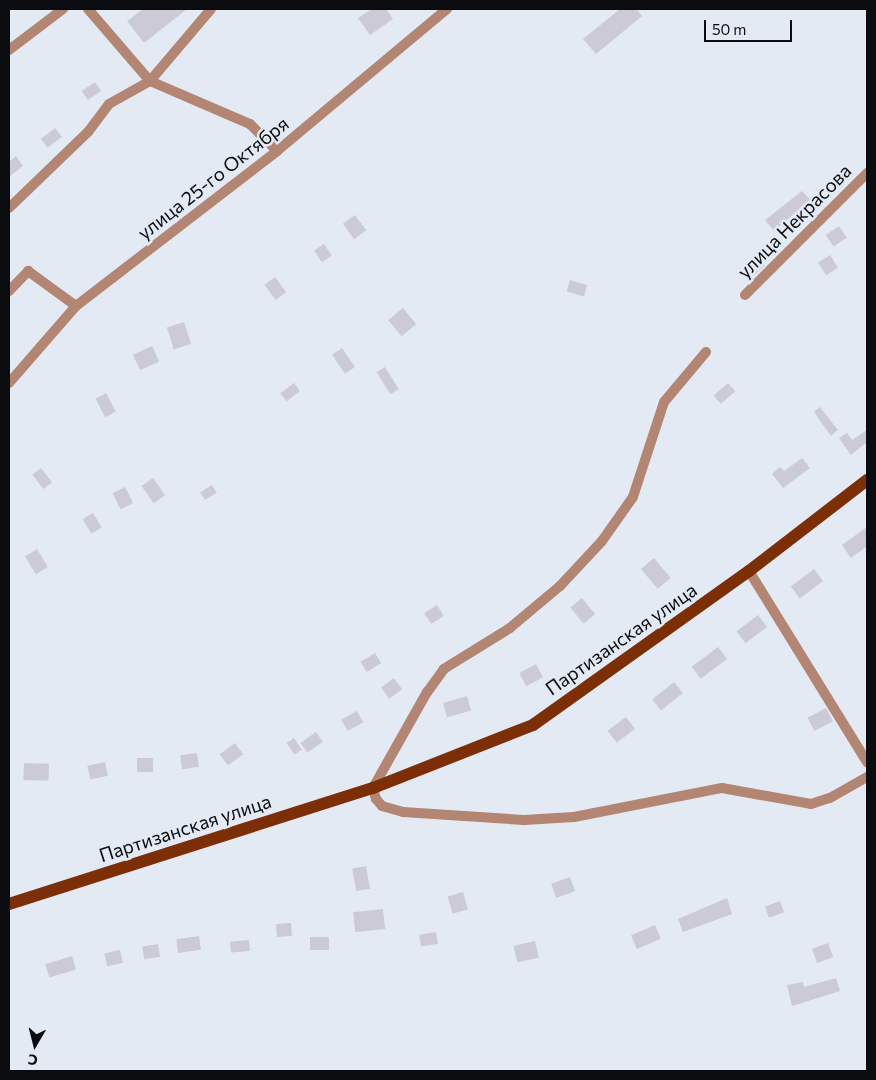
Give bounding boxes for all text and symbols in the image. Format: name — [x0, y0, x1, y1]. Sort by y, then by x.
scale bar — [706, 10, 794, 42]
text: 50 m — [712, 20, 746, 38]
street label: улица 25-го Октября — [133, 112, 293, 244]
street label: улица Некрасова — [732, 159, 856, 283]
street label: Партизанская улица — [541, 578, 701, 700]
street label: Партизанская улица — [96, 789, 274, 867]
north arrow — [10, 1020, 60, 1070]
text: С — [27, 1051, 39, 1069]

